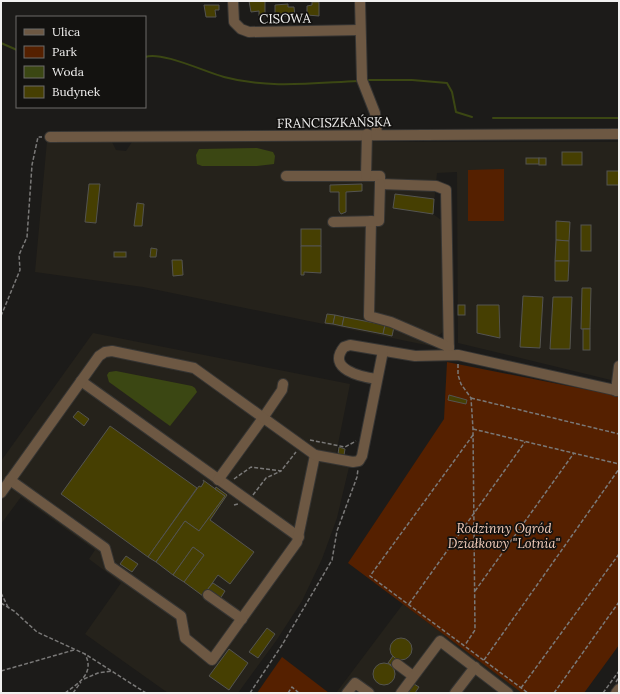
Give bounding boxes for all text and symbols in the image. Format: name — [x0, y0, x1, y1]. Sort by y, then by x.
street label: CISOWA — [259, 10, 312, 27]
legend — [16, 16, 146, 108]
text: Ulica — [52, 24, 80, 39]
text: Park — [52, 44, 78, 59]
text: Woda — [52, 64, 84, 79]
text: Budynek — [52, 84, 101, 99]
street label: FRANCISZKAŃSKA — [277, 113, 392, 132]
park label: Rodzinny Ogród Działkowy "Lotnia" — [448, 520, 561, 552]

